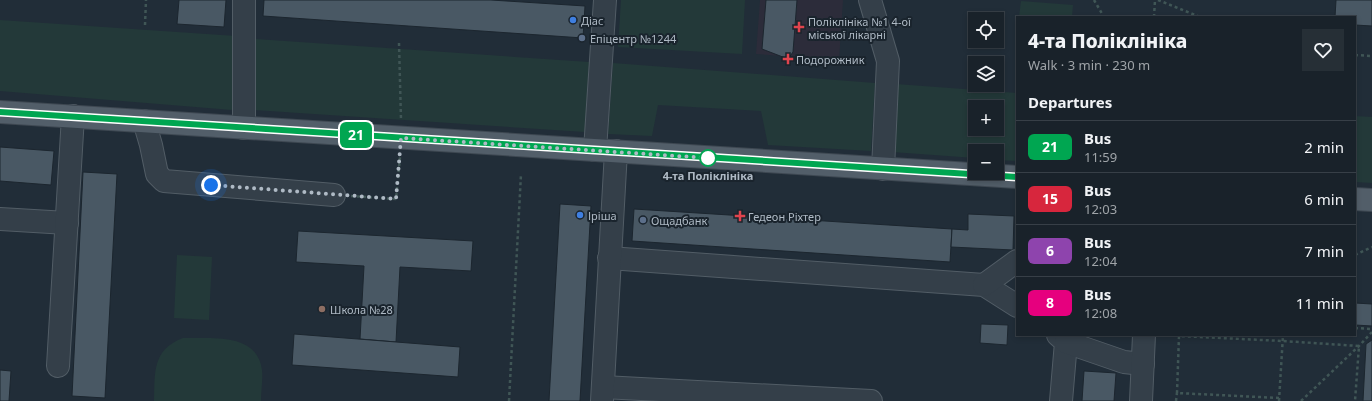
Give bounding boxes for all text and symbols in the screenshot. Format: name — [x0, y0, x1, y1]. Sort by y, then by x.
map controls — [968, 12, 1004, 180]
button: locate — [968, 12, 1004, 48]
place label: Діас — [581, 13, 603, 28]
place label: Поліклініка №1 4-ої міської лікарні — [808, 14, 911, 42]
marker: Діас — [568, 15, 578, 25]
marker: Поліклініка №1 4-ої міської лікарні — [793, 21, 805, 33]
text: 4-та Поліклініка — [1028, 28, 1187, 54]
button: heart — [1302, 29, 1344, 71]
place label: Епіцентр №1244 — [590, 31, 677, 46]
marker: Епіцентр №1244 — [577, 33, 587, 43]
place label: Подорожник — [796, 52, 865, 67]
marker: Подорожник — [783, 54, 793, 64]
button: layers — [968, 56, 1004, 92]
text: Walk · 3 min · 230 m — [1028, 56, 1150, 74]
text: Departures — [1028, 92, 1112, 112]
button: + — [968, 100, 1004, 136]
line badge: 21 — [338, 122, 374, 148]
text: 21 — [348, 125, 364, 144]
text: Bus — [1084, 128, 1111, 148]
text: 21 — [1042, 137, 1058, 156]
text: 2 min — [1304, 137, 1344, 157]
button: − — [968, 144, 1004, 180]
text: 11:59 — [1084, 148, 1117, 166]
marker: 4-та Поліклініка — [699, 149, 717, 167]
place label: 4-та Поліклініка — [663, 168, 753, 183]
your location — [201, 175, 221, 195]
text: Bus — [1084, 180, 1111, 200]
text: 15 — [1042, 189, 1058, 208]
text: 6 min — [1304, 189, 1344, 209]
text: 12:03 — [1084, 200, 1117, 218]
place label: Іріша — [588, 208, 617, 223]
place label: Гедеон Ріхтер — [748, 209, 821, 224]
marker: Іріша — [575, 210, 585, 220]
marker: Гедеон Ріхтер — [735, 211, 745, 221]
place label: Ощадбанк — [651, 213, 707, 228]
marker: Ощадбанк — [638, 215, 648, 225]
text: Bus — [1084, 232, 1111, 252]
text: 6 — [1046, 241, 1054, 260]
text: 7 min — [1304, 241, 1344, 261]
text: 12:04 — [1084, 252, 1117, 270]
text: Bus — [1084, 284, 1111, 304]
text: 8 — [1046, 293, 1054, 312]
text: 11 min — [1296, 293, 1344, 313]
place label: Школа №28 — [330, 302, 393, 317]
marker: Школа №28 — [317, 304, 327, 314]
text: 12:08 — [1084, 304, 1117, 322]

